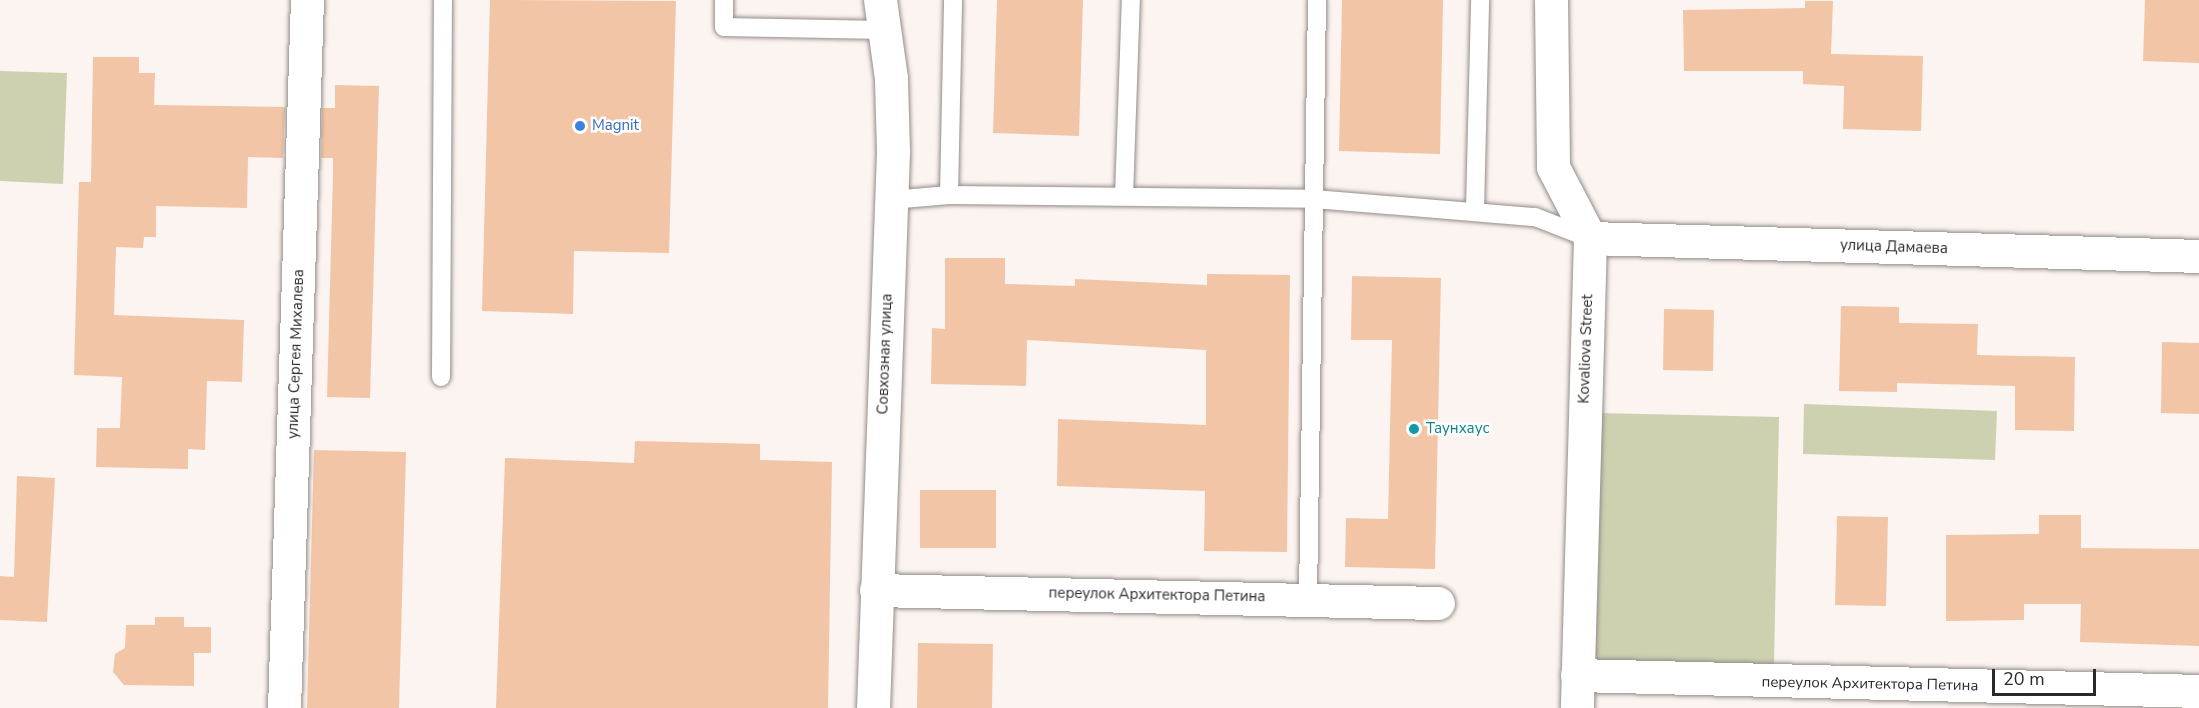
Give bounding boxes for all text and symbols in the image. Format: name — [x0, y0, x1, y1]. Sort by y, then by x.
place label: Magnit — [592, 117, 639, 135]
marker: Magnit — [573, 119, 587, 133]
street label: улица Дамаева — [1840, 236, 1948, 258]
street label: улица Сергея Михалева — [284, 269, 308, 439]
street label: Совхозная улица — [874, 293, 896, 415]
street label: Kovaliova Street — [1575, 294, 1597, 404]
place label: Таунхаус — [1426, 420, 1490, 438]
marker: Таунхаус — [1407, 422, 1421, 436]
street label: переулок Архитектора Петина — [1048, 584, 1266, 606]
scale bar — [1995, 657, 2098, 695]
text: 20 m — [2003, 667, 2045, 691]
street label: переулок Архитектора Петина — [1761, 673, 1979, 695]

